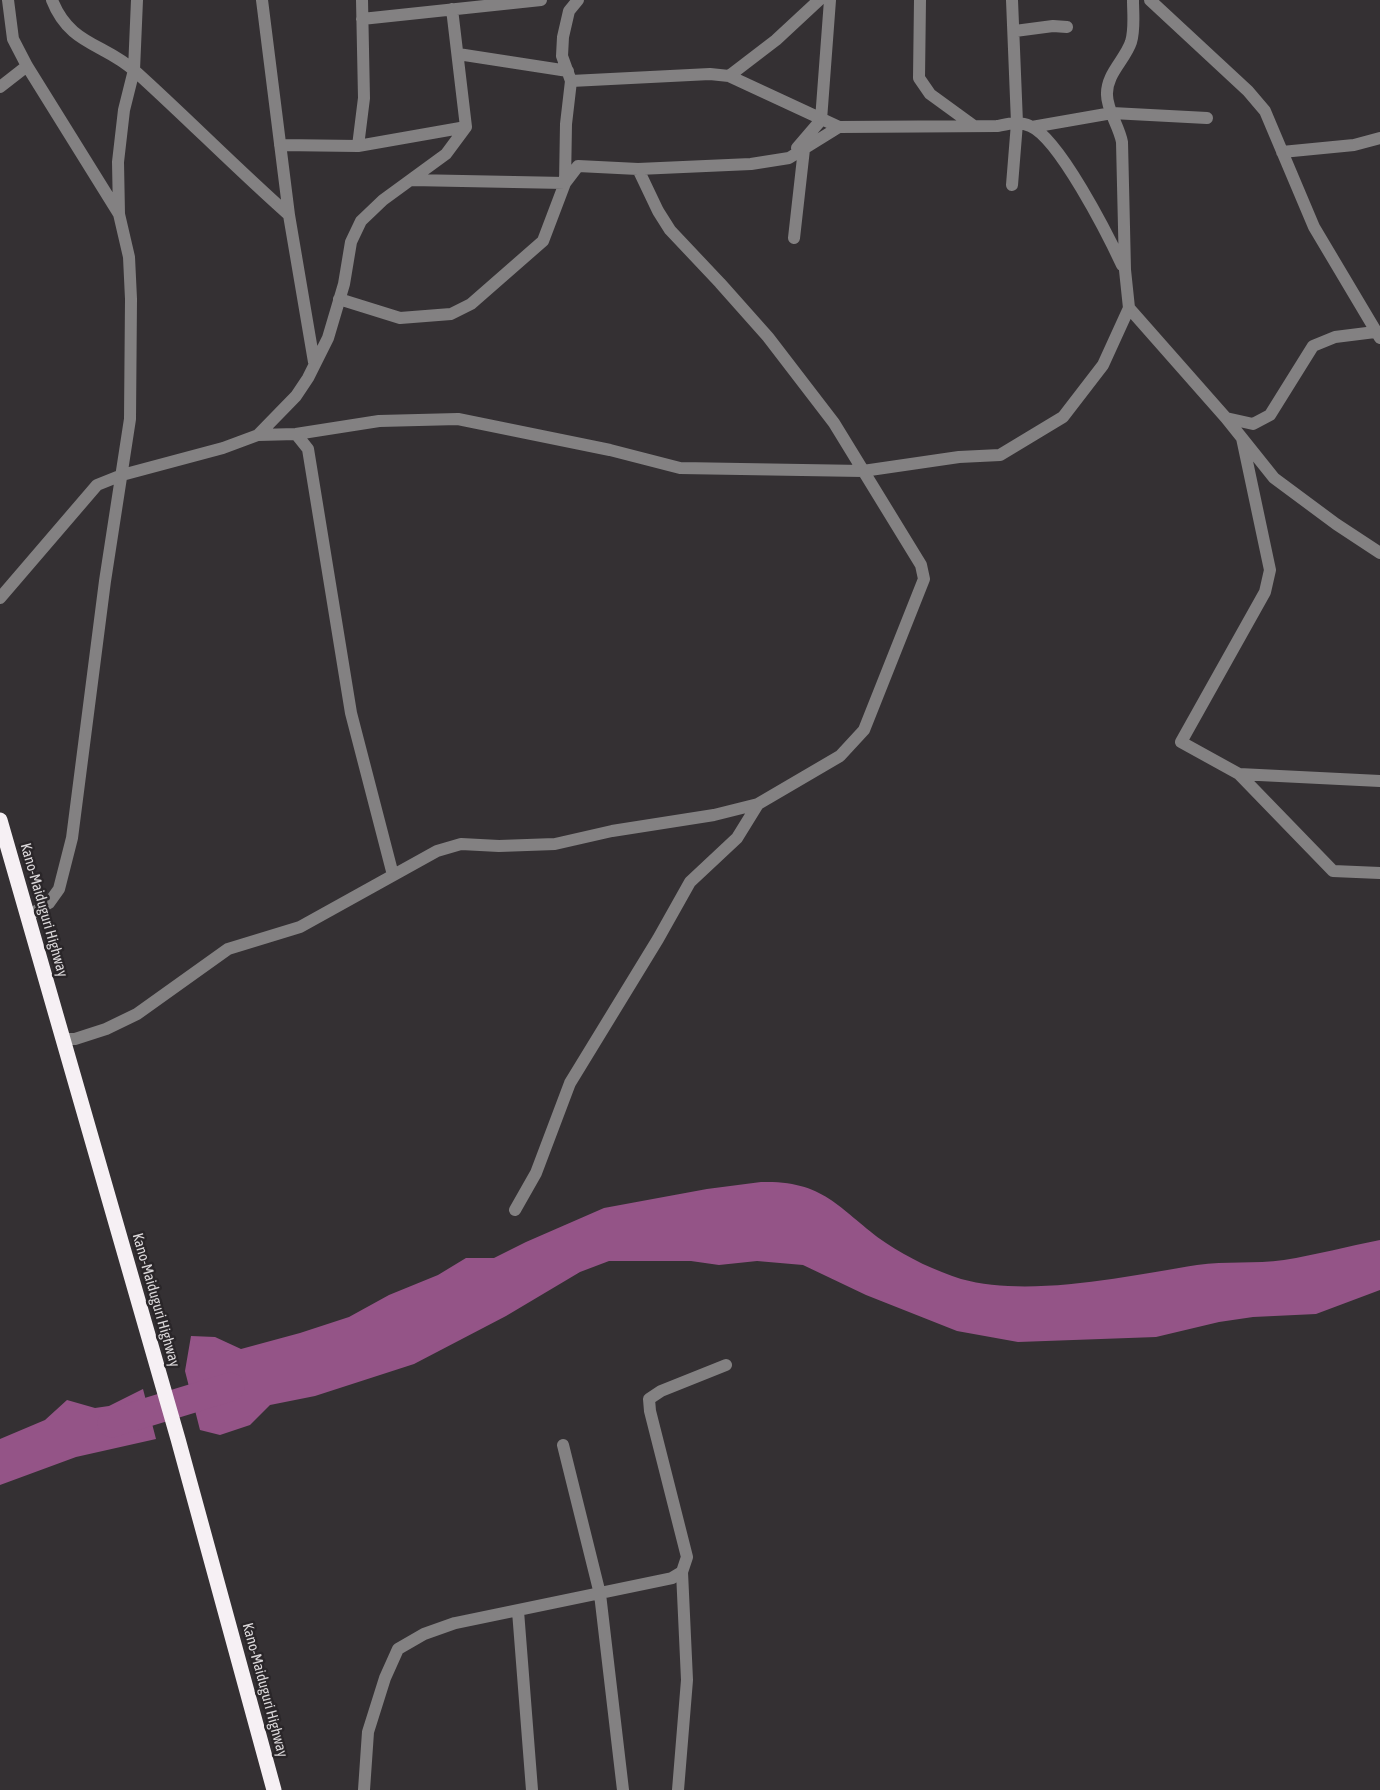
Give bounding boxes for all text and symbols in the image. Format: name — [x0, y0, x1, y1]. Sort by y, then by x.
street label: Kano-Maiduguri Highway — [16, 841, 72, 979]
street label: Kano-Maiduguri Highway — [128, 1231, 184, 1369]
street label: Kano-Maiduguri Highway — [238, 1621, 292, 1759]

